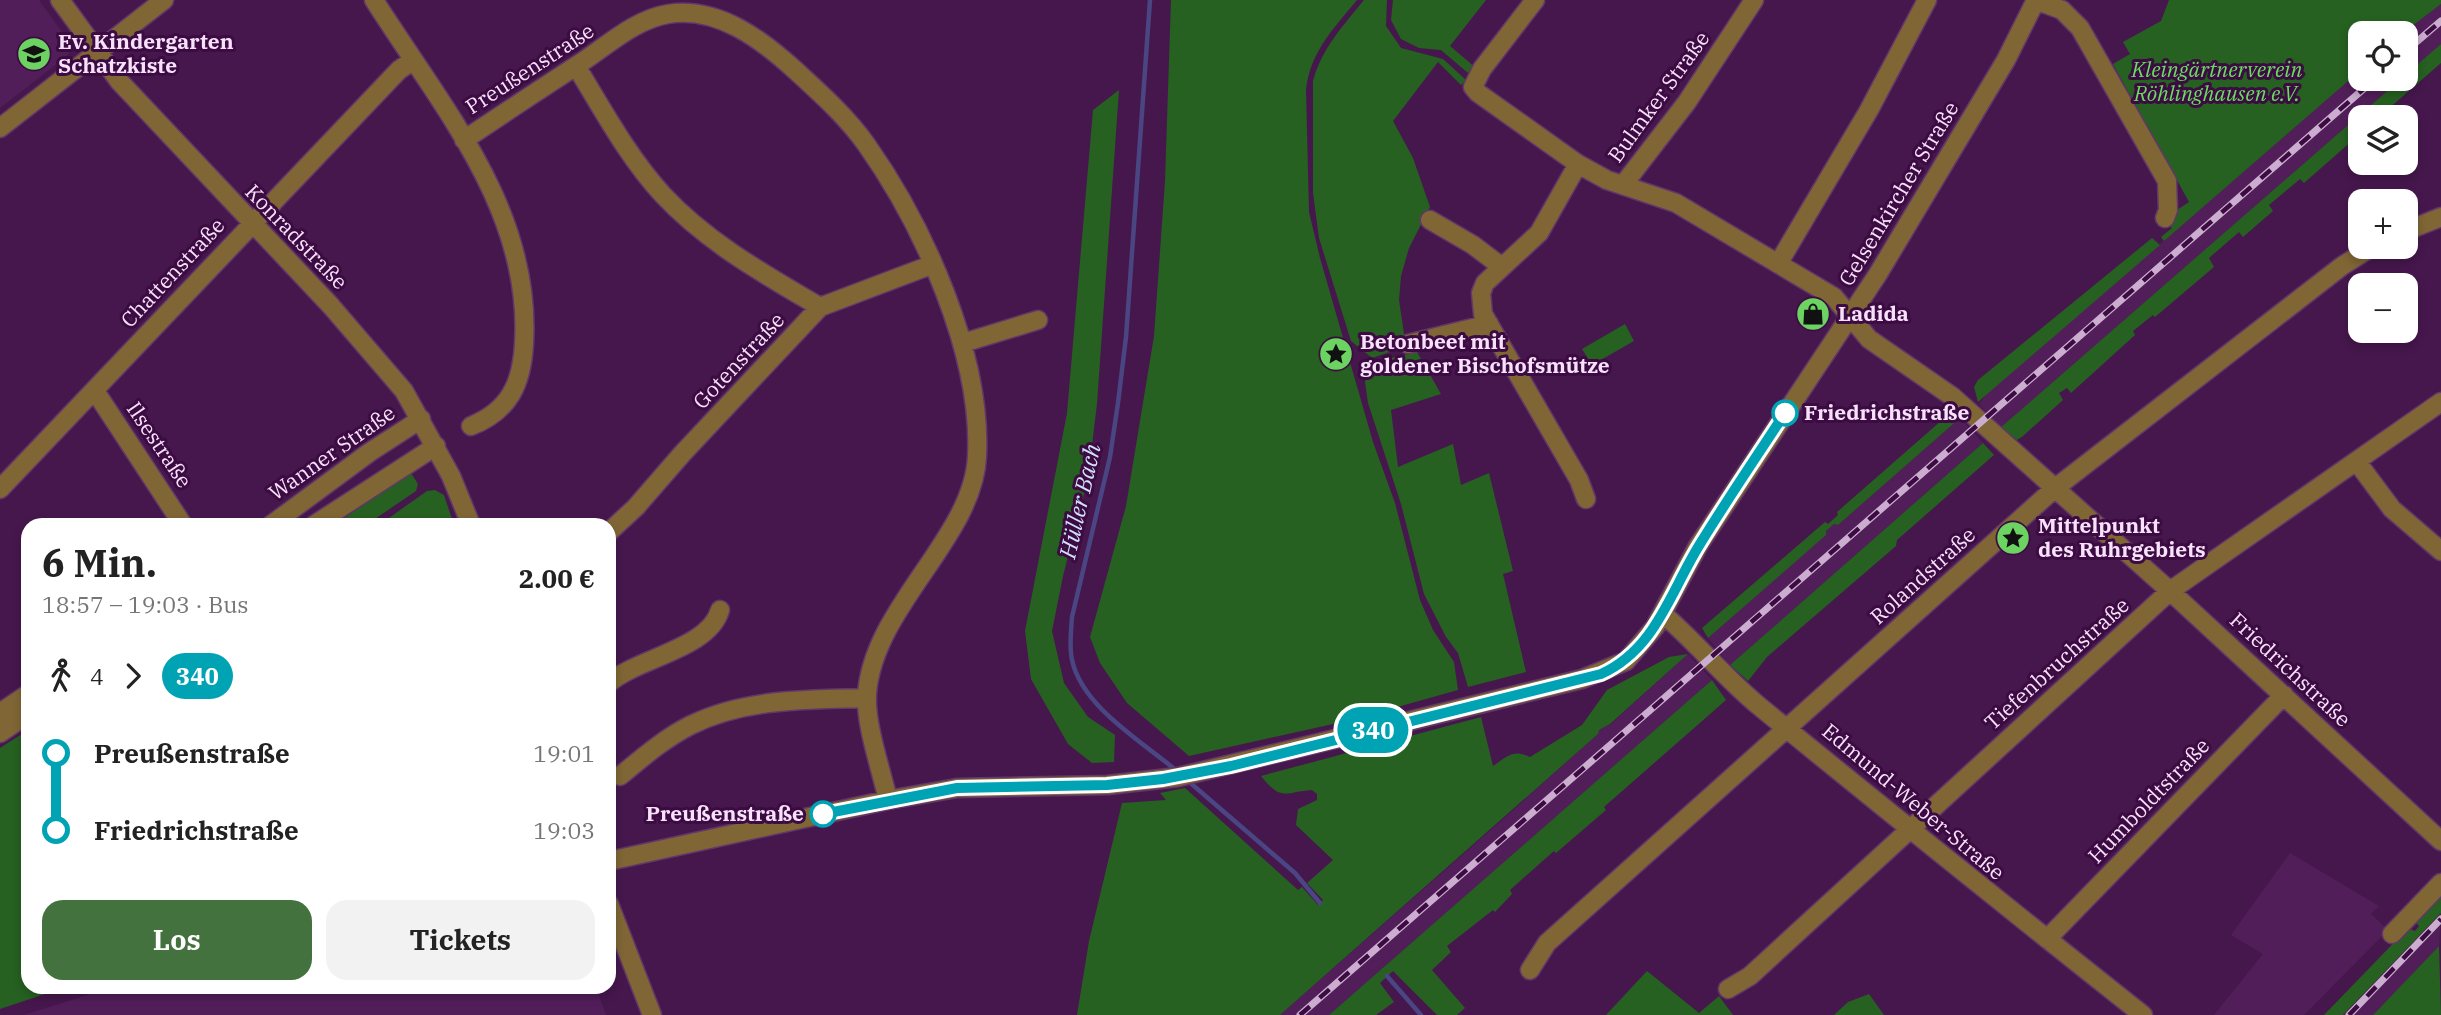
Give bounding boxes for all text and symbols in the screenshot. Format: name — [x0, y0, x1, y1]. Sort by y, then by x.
street label: Preußenstraße — [460, 16, 599, 120]
map controls — [2348, 21, 2418, 343]
button: locate — [2348, 21, 2418, 91]
street label: Bulmker Straße — [1601, 25, 1715, 168]
place label: Ev. Kindergarten Schatzkiste — [58, 27, 234, 79]
school or university icon: Ev. Kindergarten Schatzkiste — [15, 35, 53, 73]
park label: Kleingärtnerverein Röhlinghausen e.V. — [2130, 55, 2303, 107]
street label: Gelsenkircher Straße — [1832, 96, 1964, 291]
button: layers — [2348, 105, 2418, 175]
street label: Konradstraße — [239, 178, 354, 295]
button: + — [2348, 189, 2418, 259]
street label: Chattenstraße — [114, 211, 230, 333]
button: − — [2348, 273, 2418, 343]
shop icon: Ladida — [1794, 295, 1832, 333]
place label: Ladida — [1838, 299, 1909, 327]
street label: Gotenstraße — [686, 306, 790, 415]
place label: Betonbeet mit goldener Bischofsmütze — [1360, 327, 1610, 379]
place icon: Betonbeet mit goldener Bischofsmütze — [1317, 335, 1355, 373]
street label: Ilsestraße — [121, 396, 199, 493]
street label: Wanner Straße — [263, 398, 400, 506]
place label: Friedrichstraße — [1804, 398, 1969, 426]
marker: Friedrichstraße — [1772, 400, 1798, 426]
water label: Hüller Bach — [1051, 440, 1107, 562]
place label: Mittelpunkt des Ruhrgebiets — [2038, 511, 2206, 563]
place icon: Mittelpunkt des Ruhrgebiets — [1994, 519, 2032, 557]
street label: Rolandstraße — [1864, 520, 1981, 630]
text: 6 Min. — [42, 538, 157, 587]
text: 2.00 € — [519, 561, 595, 595]
text: 18:57 – 19:03 · Bus — [42, 589, 249, 619]
street label: Tiefenbruchstraße — [1978, 591, 2135, 736]
street label: Friedrichstraße — [2224, 606, 2357, 733]
icon: walk — [42, 657, 80, 695]
icon: forward — [114, 657, 152, 695]
text: 340 — [176, 660, 219, 692]
text: 4 — [90, 661, 104, 691]
line badge: 340 — [1333, 707, 1413, 753]
text: 340 — [1351, 714, 1395, 746]
street label: Edmund-Weber-Straße — [1817, 717, 2011, 886]
street label: Humboldtstraße — [2081, 732, 2215, 869]
text: Preußenstraße — [94, 736, 290, 770]
text: 19:01 — [533, 738, 595, 768]
place label: Preußenstraße — [646, 799, 804, 827]
marker: Preußenstraße — [810, 801, 836, 827]
text: Friedrichstraße — [94, 813, 299, 847]
text: 19:03 — [533, 815, 595, 845]
button: Los — [42, 900, 312, 980]
button: Tickets — [326, 900, 595, 980]

